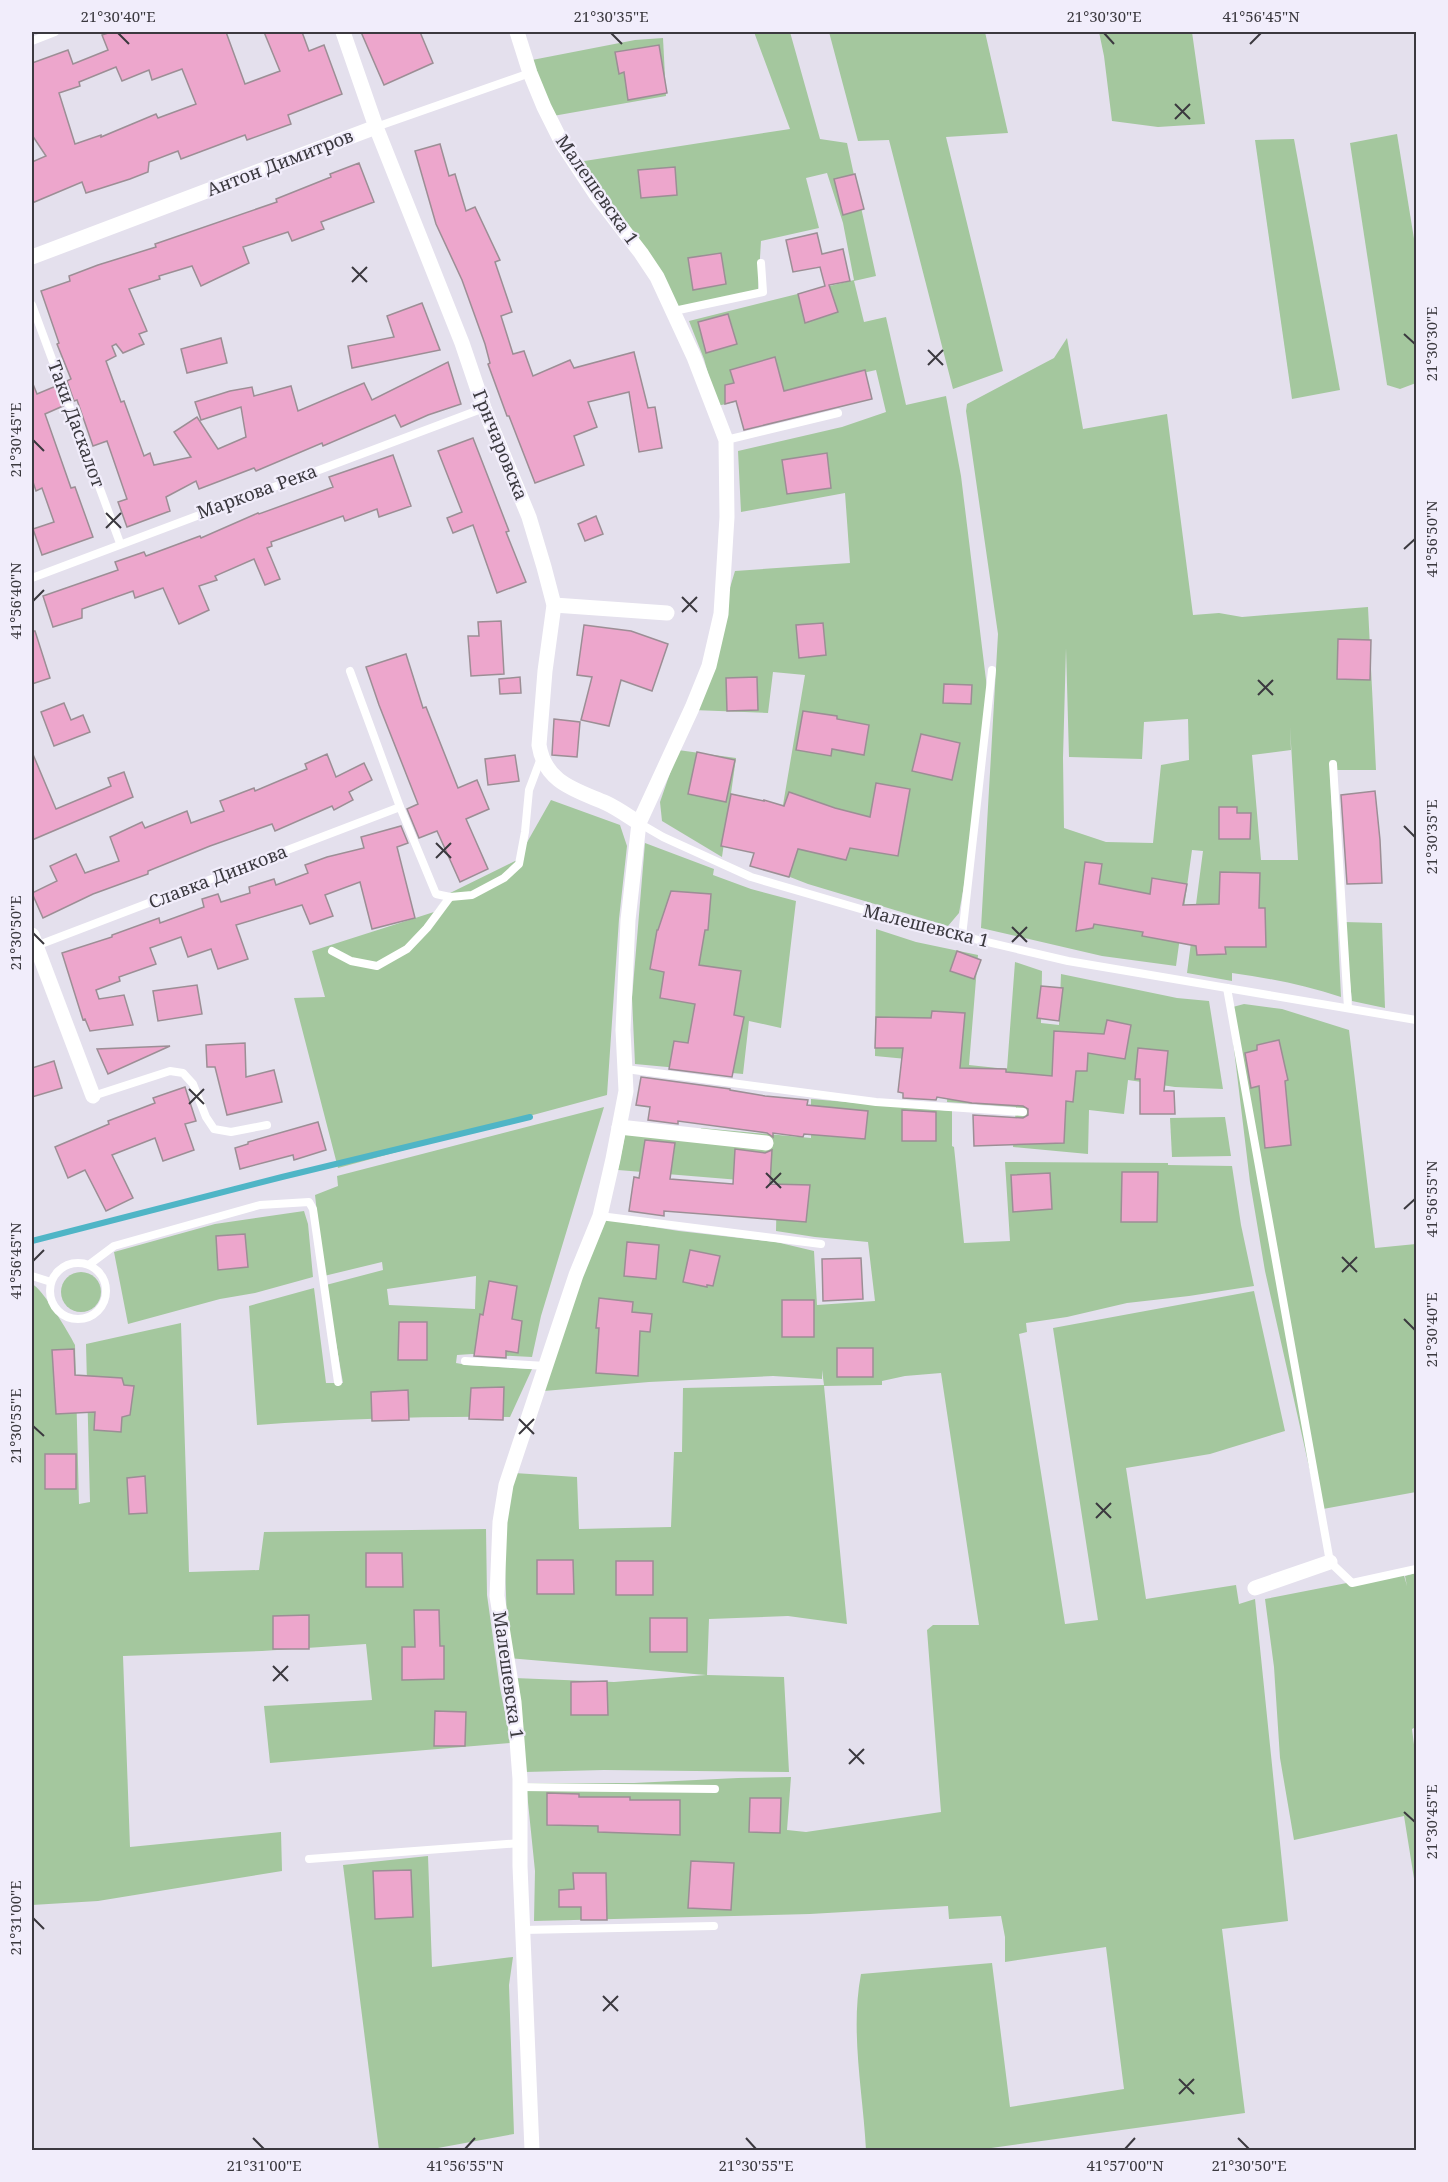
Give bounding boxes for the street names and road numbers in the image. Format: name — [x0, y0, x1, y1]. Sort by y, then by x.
street label: Антон Димитров — [203, 123, 356, 201]
street label: Малешевска 1 — [551, 130, 645, 249]
street label: Таки Даскалот — [43, 357, 111, 491]
street label: Грнчаровска — [468, 386, 534, 503]
street label: Маркова Река — [193, 458, 320, 524]
street label: Славка Динкова — [145, 839, 290, 914]
street label: Малешевска 1 — [861, 898, 992, 952]
street label: Малешевска 1 — [488, 1609, 530, 1740]

